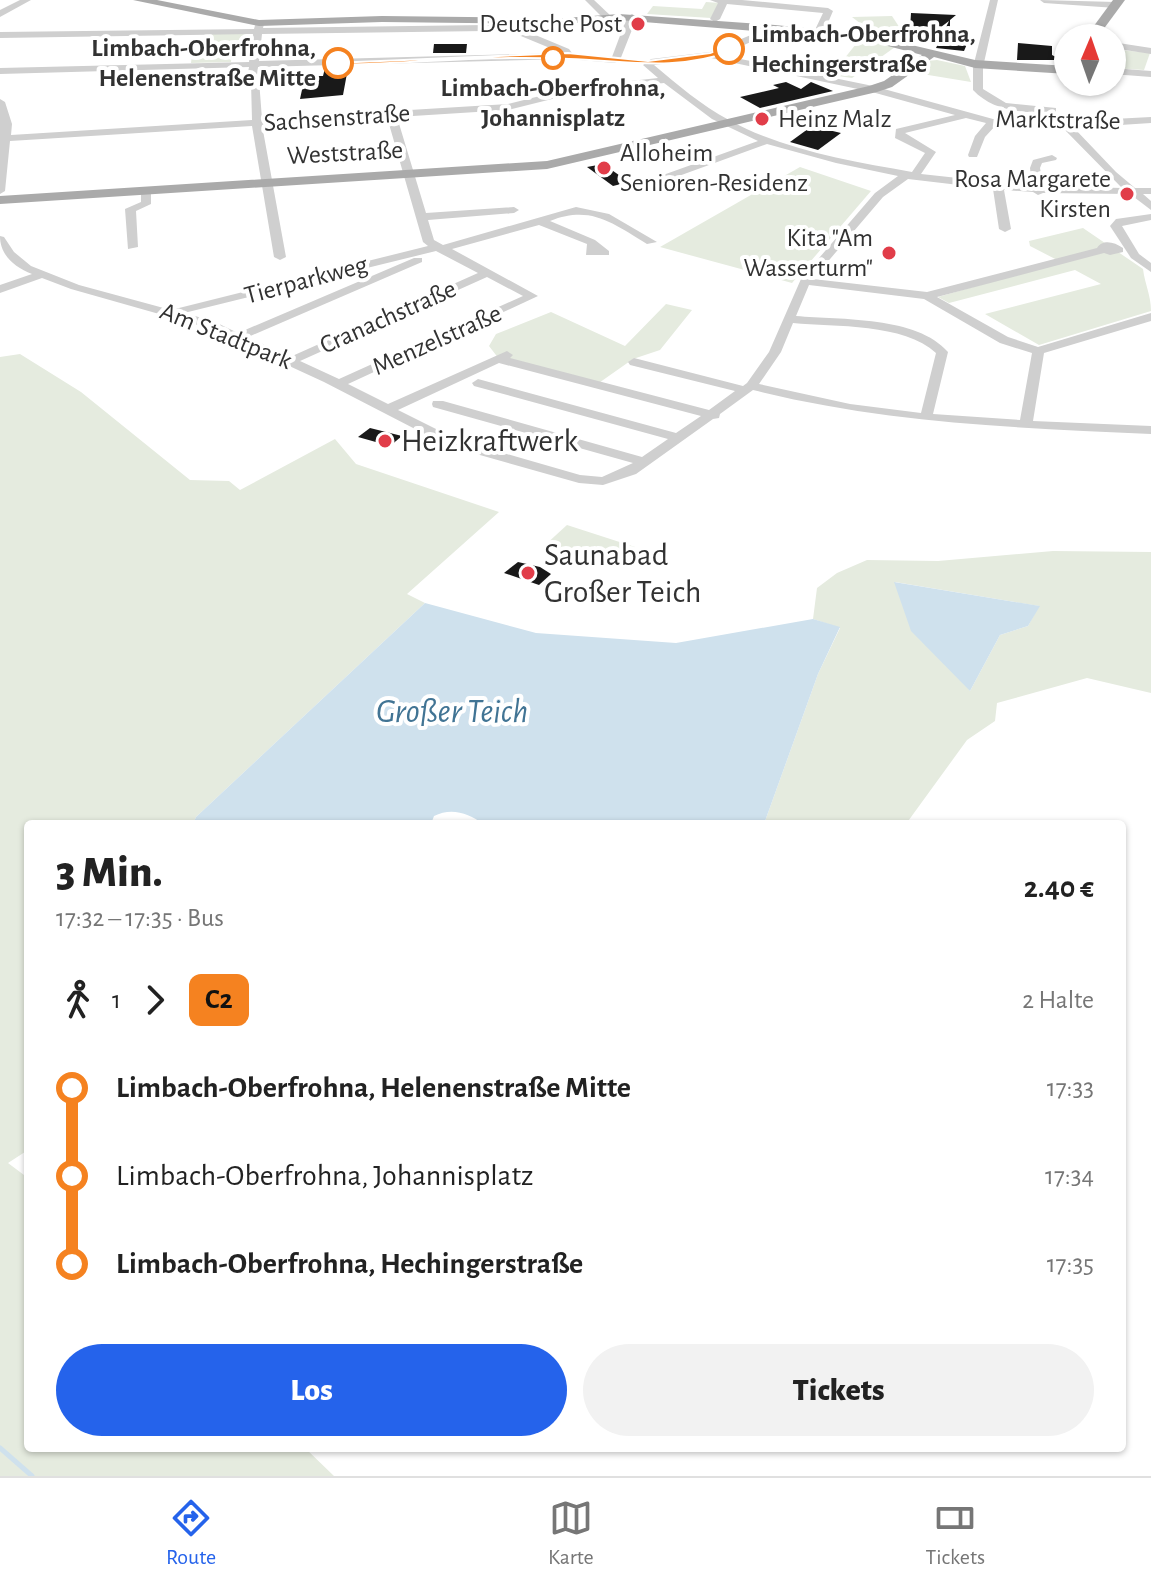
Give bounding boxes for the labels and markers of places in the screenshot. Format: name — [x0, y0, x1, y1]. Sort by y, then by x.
place label: Deutsche Post — [479, 11, 622, 37]
marker: Deutsche Post — [629, 15, 647, 33]
place label: Limbach-Oberfrohna, Hechingerstraße — [751, 21, 976, 77]
marker: Limbach-Oberfrohna, Hechingerstraße — [714, 34, 744, 64]
place label: Limbach-Oberfrohna, Helenenstraße Mitte — [91, 35, 316, 91]
marker: Limbach-Oberfrohna, Johannisplatz — [542, 47, 564, 69]
marker: Limbach-Oberfrohna, Helenenstraße Mitte — [323, 48, 353, 78]
place label: Limbach-Oberfrohna, Johannisplatz — [441, 75, 665, 131]
place label: Heinz Malz — [778, 106, 891, 132]
marker: Heinz Malz — [753, 110, 771, 128]
place label: Alloheim Senioren-Residenz — [620, 140, 808, 196]
marker: Alloheim Senioren-Residenz — [595, 159, 613, 177]
place label: Rosa Margarete Kirsten — [954, 166, 1111, 222]
marker: Rosa Margarete Kirsten — [1118, 185, 1136, 203]
place label: Kita "Am Wasserturm" — [743, 225, 873, 281]
marker: Kita "Am Wasserturm" — [880, 244, 898, 262]
place label: Heizkraftwerk — [401, 425, 578, 457]
marker: Heizkraftwerk — [376, 432, 394, 450]
place label: Saunabad Großer Teich — [544, 539, 701, 608]
marker: Saunabad Großer Teich — [519, 564, 537, 582]

